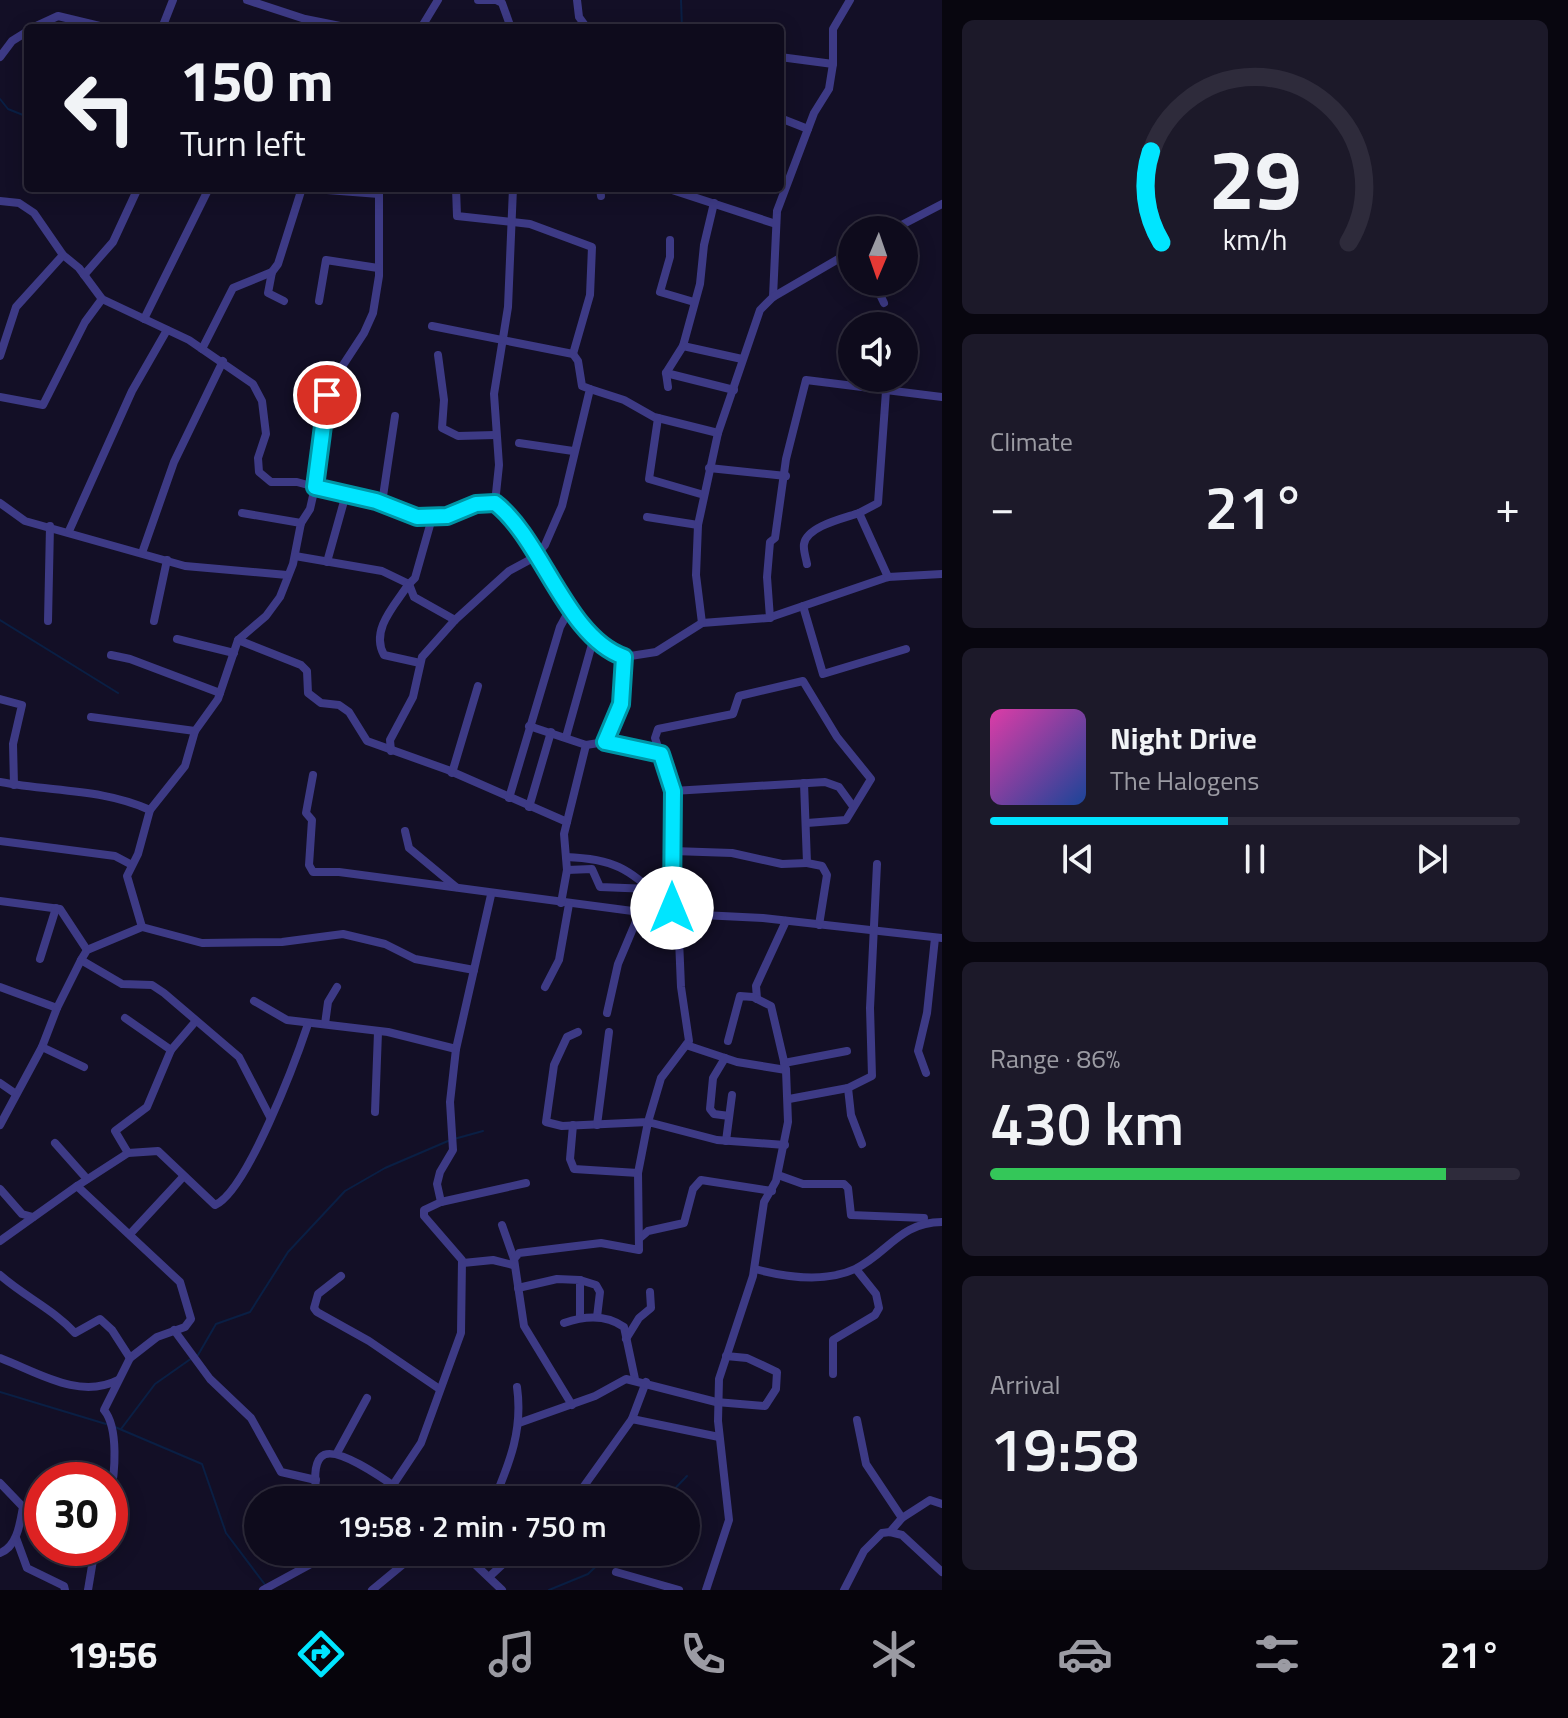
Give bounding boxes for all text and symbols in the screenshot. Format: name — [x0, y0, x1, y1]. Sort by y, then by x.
text: 150 m — [180, 38, 333, 123]
icon: left — [48, 56, 152, 160]
text: Turn left — [180, 115, 306, 170]
text: 29 — [1208, 115, 1302, 241]
north arrow — [838, 216, 918, 296]
map controls — [838, 216, 918, 392]
text: km/h — [1223, 218, 1287, 261]
button: sound — [838, 312, 918, 392]
pin — [293, 361, 361, 429]
icon: arrive — [305, 373, 349, 417]
text: Climate — [990, 422, 1073, 461]
text: 21° — [1205, 461, 1305, 552]
text: − — [990, 473, 1015, 540]
text: + — [1495, 473, 1520, 540]
text: Night Drive — [1110, 715, 1257, 761]
text: The Halogens — [1110, 761, 1259, 800]
icon: previous — [1056, 837, 1100, 881]
icon: pause — [1233, 837, 1277, 881]
icon: next — [1410, 837, 1454, 881]
position arrow — [630, 866, 714, 950]
text: Range · 86% — [990, 1039, 1120, 1078]
text: 430 km — [990, 1077, 1184, 1168]
text: Arrival — [990, 1365, 1061, 1404]
text: 19:58 — [990, 1403, 1139, 1494]
speed limit sign: 30 — [24, 1462, 128, 1566]
text: 19:58 · 2 min · 750 m — [337, 1503, 607, 1549]
icon: directions — [293, 1626, 349, 1682]
icon: music — [484, 1626, 540, 1682]
icon: phone — [675, 1626, 731, 1682]
icon: climate — [866, 1626, 922, 1682]
icon: car — [1057, 1626, 1113, 1682]
icon: filters — [1249, 1626, 1305, 1682]
text: 19:56 — [68, 1627, 157, 1682]
text: 21° — [1440, 1627, 1500, 1682]

